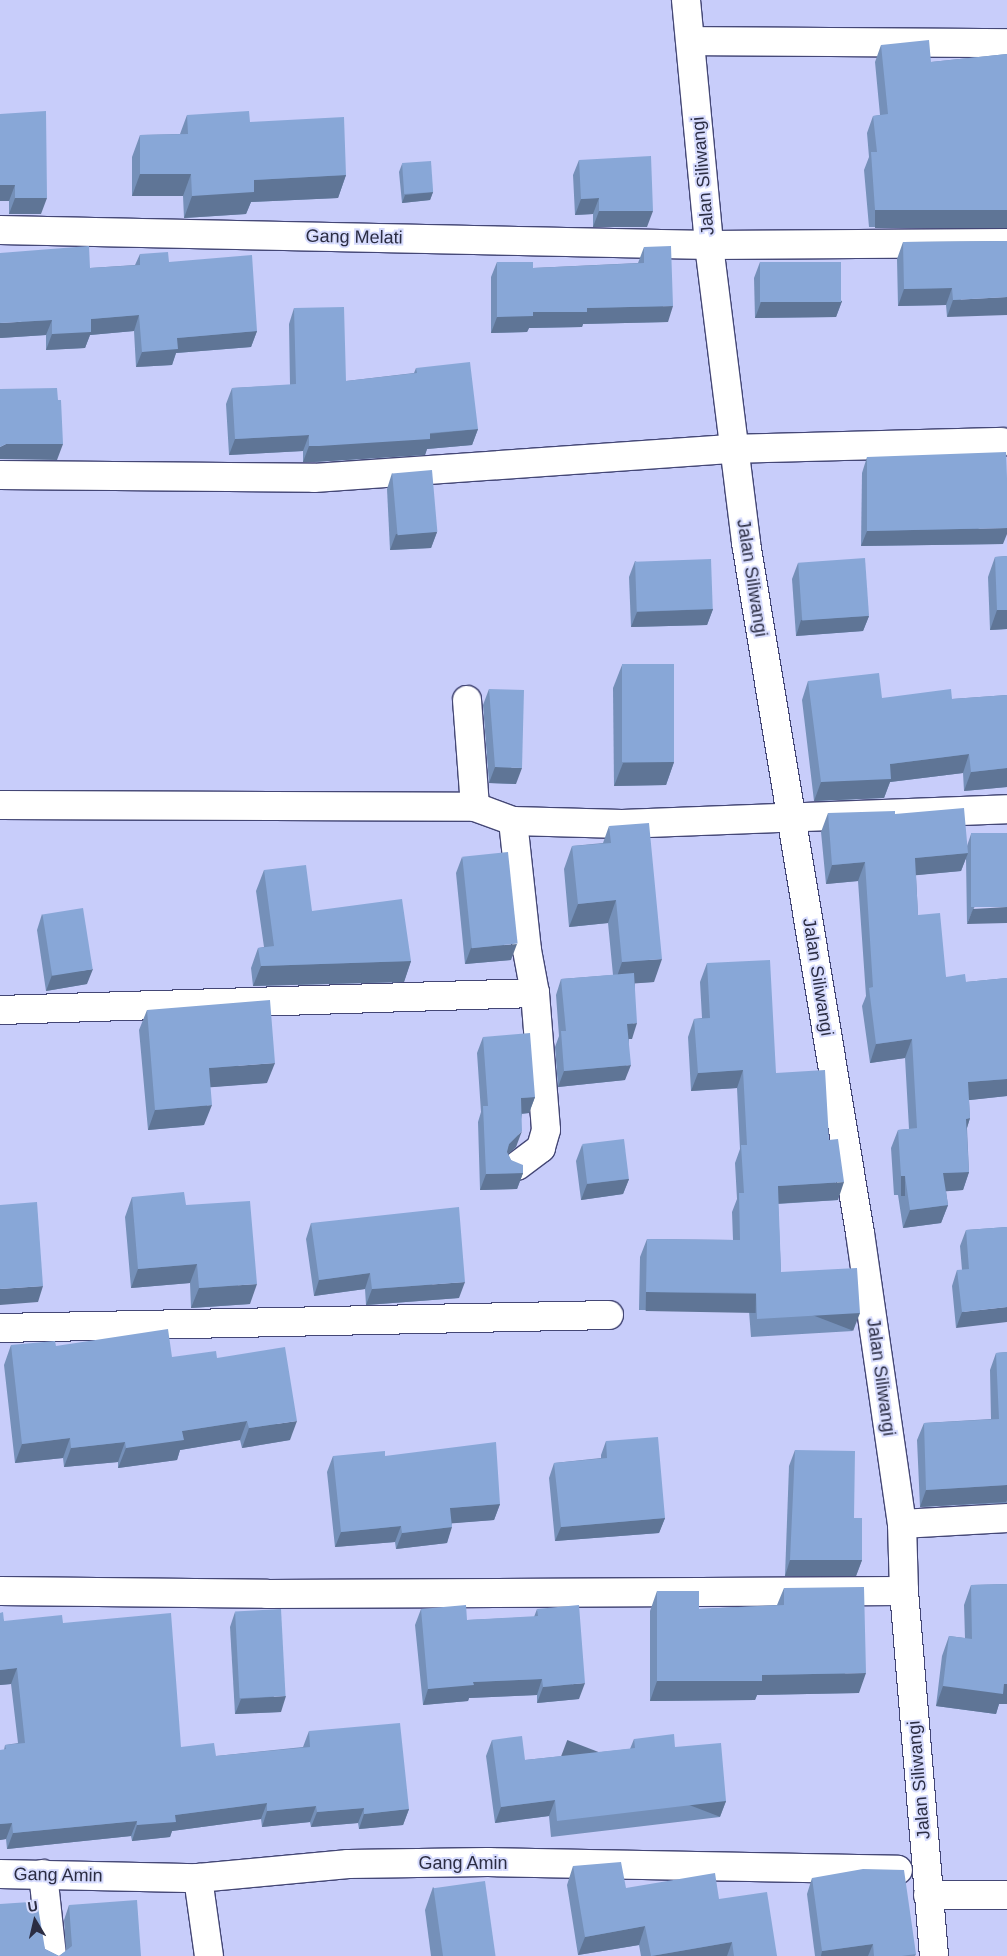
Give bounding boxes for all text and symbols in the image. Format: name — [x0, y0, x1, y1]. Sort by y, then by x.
street label: Jalan Siliwangi — [687, 116, 719, 236]
street label: Gang Melati — [305, 225, 403, 249]
street label: Jalan Siliwangi — [732, 518, 772, 638]
street label: Jalan Siliwangi — [798, 917, 838, 1037]
street label: Jalan Siliwangi — [862, 1317, 900, 1437]
street label: Jalan Siliwangi — [903, 1720, 935, 1840]
street label: Gang Amin — [418, 1852, 508, 1874]
street label: Gang Amin — [13, 1863, 103, 1887]
north arrow — [10, 1896, 60, 1946]
text: U — [26, 1897, 39, 1915]

